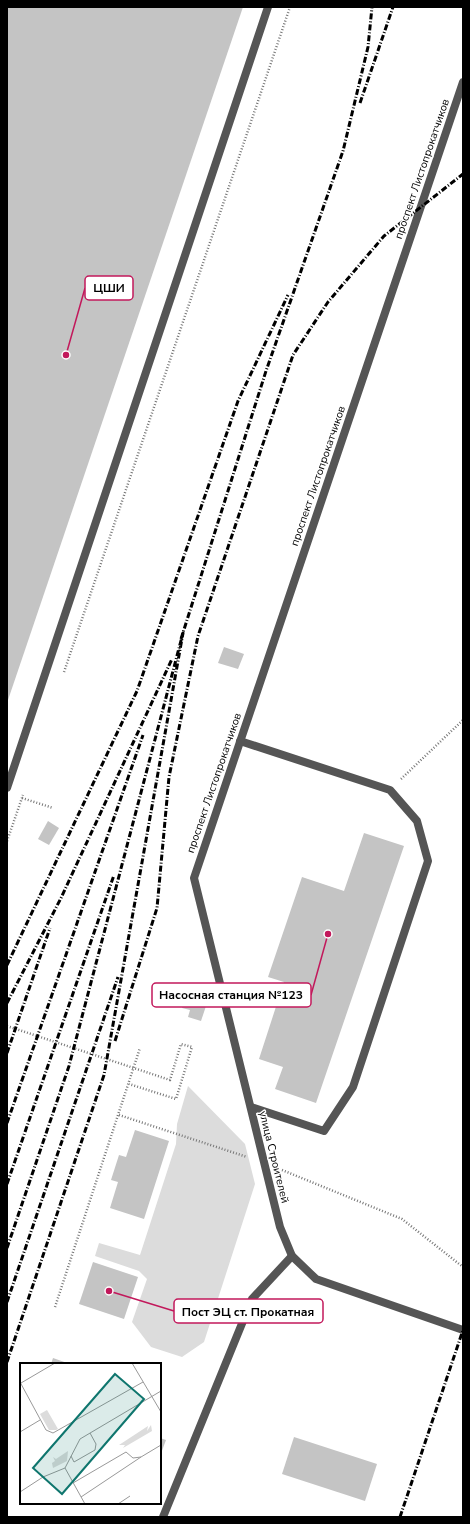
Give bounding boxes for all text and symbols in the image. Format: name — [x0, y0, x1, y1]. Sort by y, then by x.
street label: проспект Листопрокатчиков — [391, 97, 453, 241]
callout: ЦШИ — [85, 276, 133, 300]
text: ЦШИ — [93, 280, 125, 296]
street label: проспект Листопрокатчиков — [287, 404, 349, 548]
street label: проспект Листопрокатчиков — [183, 711, 245, 855]
callout: Насосная станция №123 — [152, 983, 311, 1007]
text: Насосная станция №123 — [159, 987, 303, 1003]
street label: улица Строителей — [255, 1109, 293, 1205]
callout: Пост ЭЦ ст. Прокатная — [174, 1299, 323, 1323]
text: Пост ЭЦ ст. Прокатная — [182, 1304, 314, 1320]
inset map — [20, 1363, 161, 1504]

